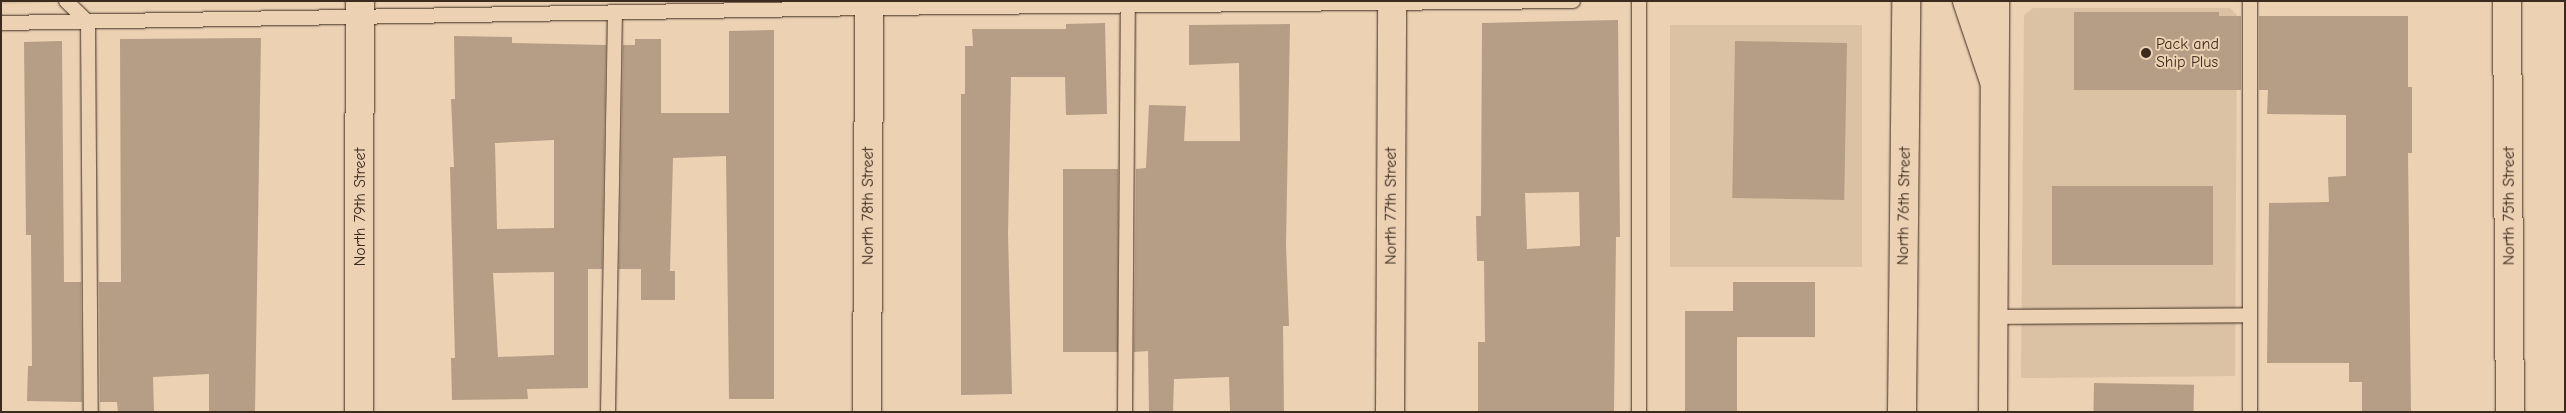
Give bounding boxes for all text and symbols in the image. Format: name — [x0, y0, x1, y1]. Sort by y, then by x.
place label: Pack and Ship Plus — [2156, 34, 2219, 72]
marker: Pack and Ship Plus — [2140, 47, 2152, 59]
street label: North 78th Street — [858, 147, 878, 265]
street label: North 77th Street — [1381, 147, 1401, 265]
street label: North 76th Street — [1893, 147, 1915, 265]
street label: North 75th Street — [2499, 147, 2519, 265]
street label: North 79th Street — [350, 148, 370, 266]

